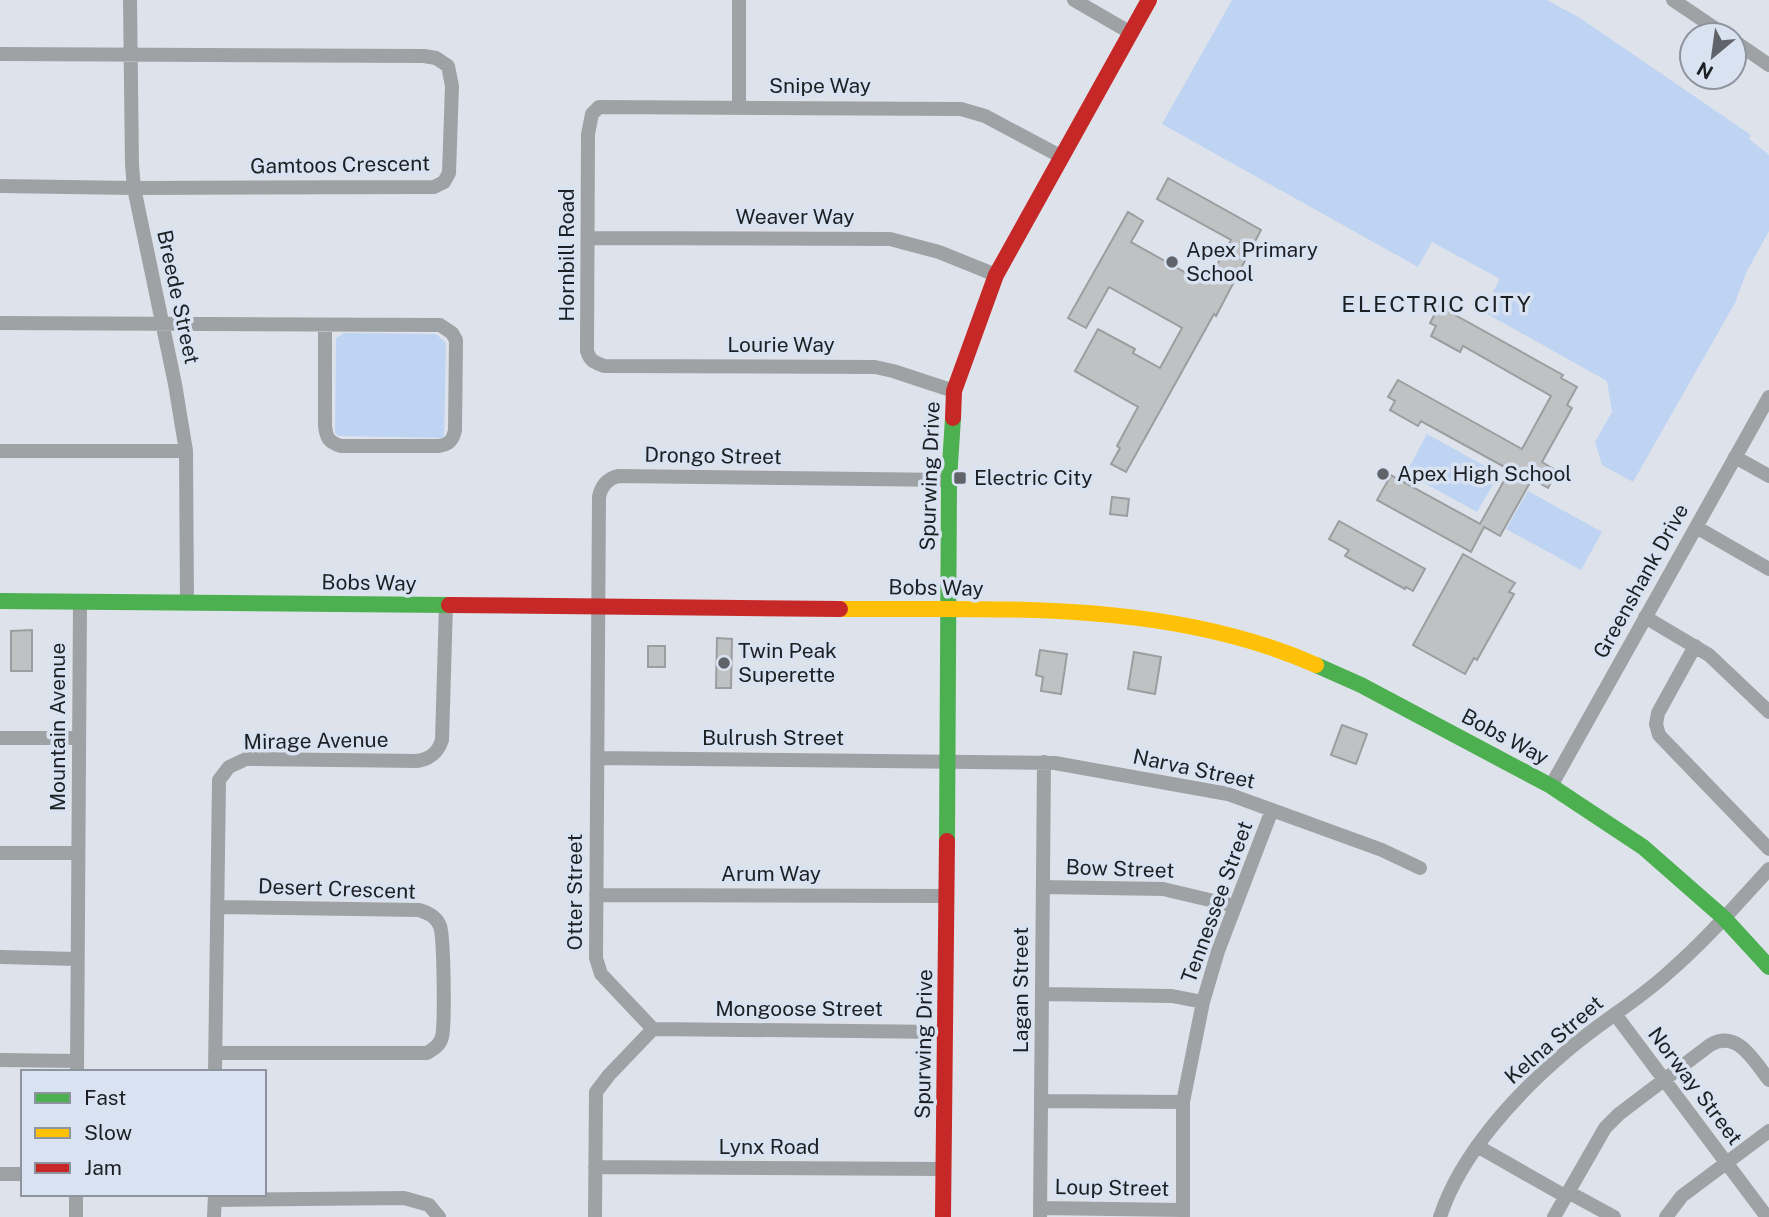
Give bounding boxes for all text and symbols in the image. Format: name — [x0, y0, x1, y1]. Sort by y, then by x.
north arrow — [1678, 21, 1748, 91]
text: N — [1693, 58, 1717, 84]
street label: Snipe Way — [769, 73, 871, 98]
street label: Gamtoos Crescent — [250, 150, 430, 179]
street label: Hornbill Road — [554, 188, 579, 322]
street label: Weaver Way — [736, 204, 854, 229]
street label: Breede Street — [152, 227, 205, 366]
place label: Apex Primary School — [1186, 237, 1318, 286]
marker: Apex Primary School — [1164, 254, 1180, 270]
district label: ELECTRIC CITY — [1341, 290, 1533, 317]
street label: Lourie Way — [727, 332, 835, 357]
street label: Spurwing Drive — [914, 401, 945, 551]
street label: Drongo Street — [644, 442, 782, 469]
place label: Apex High School — [1397, 461, 1572, 486]
place label: Electric City — [974, 465, 1092, 490]
marker: Apex High School — [1375, 466, 1391, 482]
marker: Electric City — [952, 470, 968, 486]
street label: Greenshank Drive — [1588, 499, 1693, 662]
street label: Bobs Way — [321, 569, 417, 596]
street label: Bobs Way — [888, 574, 984, 601]
place label: Twin Peak Superette — [738, 638, 837, 687]
street label: Mountain Avenue — [45, 643, 70, 811]
marker: Twin Peak Superette — [716, 655, 732, 671]
street label: Bobs Way — [1457, 703, 1553, 770]
street label: Bulrush Street — [702, 725, 844, 750]
street label: Mirage Avenue — [243, 727, 389, 754]
street label: Narva Street — [1131, 743, 1257, 794]
street label: Tennessee Street — [1176, 818, 1257, 986]
street label: Otter Street — [562, 834, 587, 950]
street label: Bow Street — [1065, 854, 1175, 883]
street label: Arum Way — [721, 861, 821, 886]
street label: Desert Crescent — [258, 873, 416, 904]
street label: Lagan Street — [1008, 927, 1033, 1053]
street label: Spurwing Drive — [910, 969, 937, 1119]
street label: Kelna Street — [1499, 990, 1608, 1089]
street label: Mongoose Street — [715, 996, 883, 1021]
street label: Norway Street — [1643, 1022, 1748, 1150]
legend — [21, 1070, 266, 1196]
text: Fast — [84, 1085, 126, 1110]
text: Slow — [84, 1120, 132, 1145]
street label: Lynx Road — [718, 1134, 820, 1159]
text: Jam — [84, 1155, 122, 1180]
street label: Loup Street — [1054, 1174, 1170, 1201]

